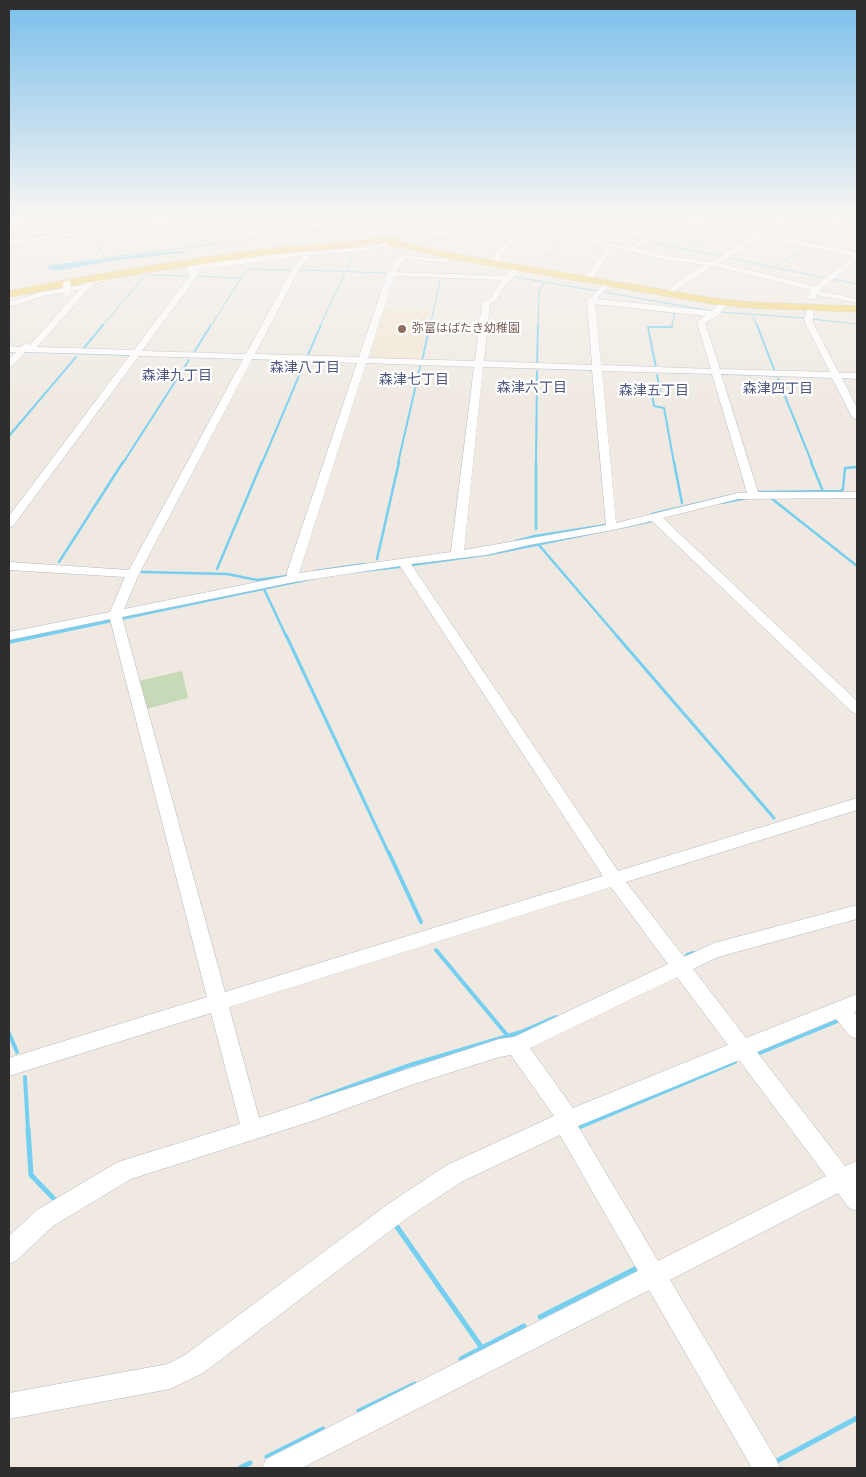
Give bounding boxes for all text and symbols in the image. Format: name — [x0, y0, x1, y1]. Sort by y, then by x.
place label: 弥富はばたき幼稚園 — [412, 322, 520, 336]
marker: 弥富はばたき幼稚園 — [396, 323, 408, 335]
district label: 森津八丁目 — [270, 360, 340, 376]
district label: 森津九丁目 — [142, 368, 212, 384]
district label: 森津七丁目 — [379, 372, 449, 388]
district label: 森津六丁目 — [497, 380, 567, 396]
district label: 森津四丁目 — [743, 381, 813, 397]
district label: 森津五丁目 — [619, 383, 689, 399]

